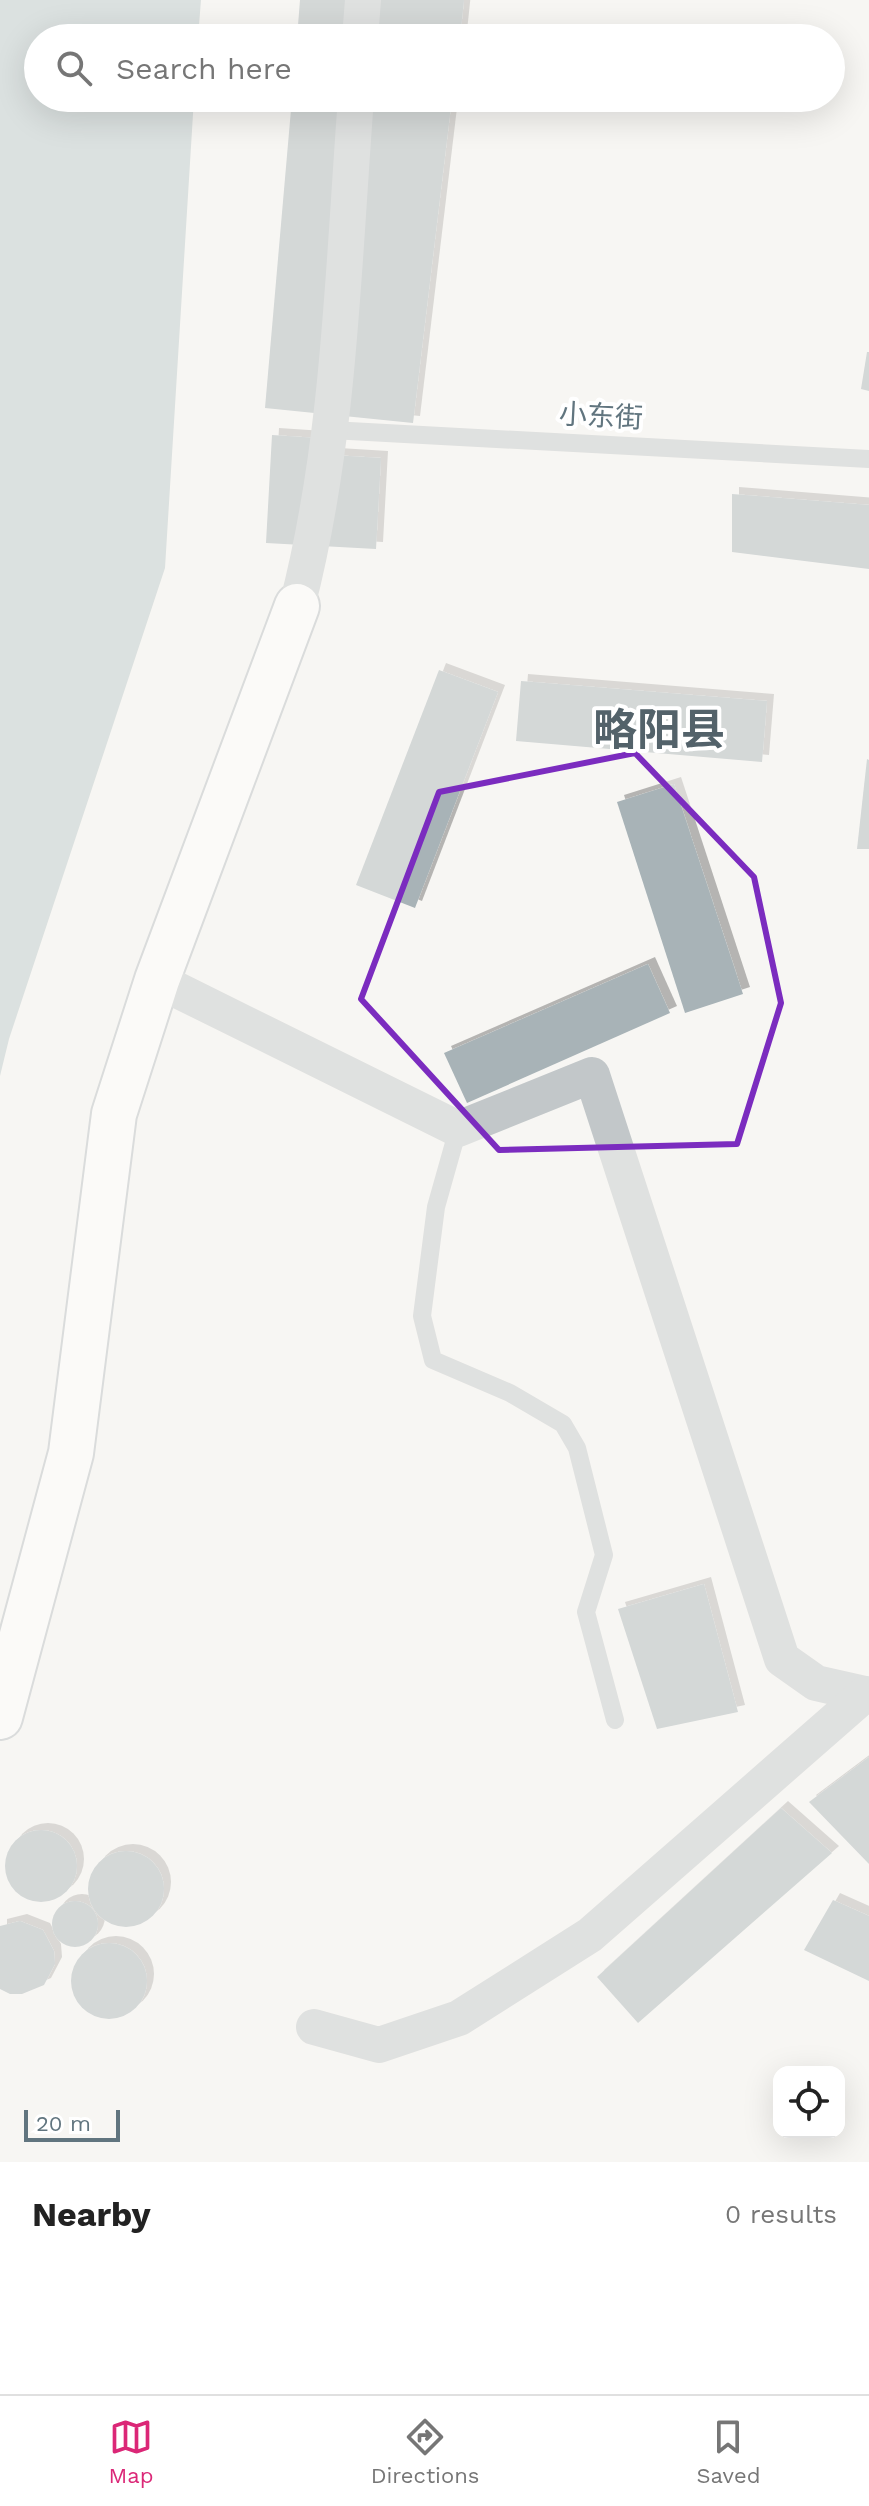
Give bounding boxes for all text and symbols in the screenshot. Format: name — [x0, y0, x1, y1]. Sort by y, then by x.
search box — [24, 24, 845, 112]
icon: search — [52, 46, 96, 90]
text: Search here — [116, 51, 292, 86]
street label: 小东街 — [558, 397, 644, 435]
district label: 略阳县 — [593, 704, 725, 756]
map controls — [773, 2066, 845, 2138]
button: locate — [773, 2066, 845, 2138]
scale bar — [24, 2106, 120, 2142]
text: 20 m — [36, 2111, 91, 2136]
text: Nearby — [32, 2194, 151, 2234]
text: 0 results — [725, 2199, 837, 2229]
tab: Map — [109, 2415, 153, 2488]
tab: Directions — [371, 2415, 479, 2488]
tab: Saved — [697, 2415, 760, 2488]

